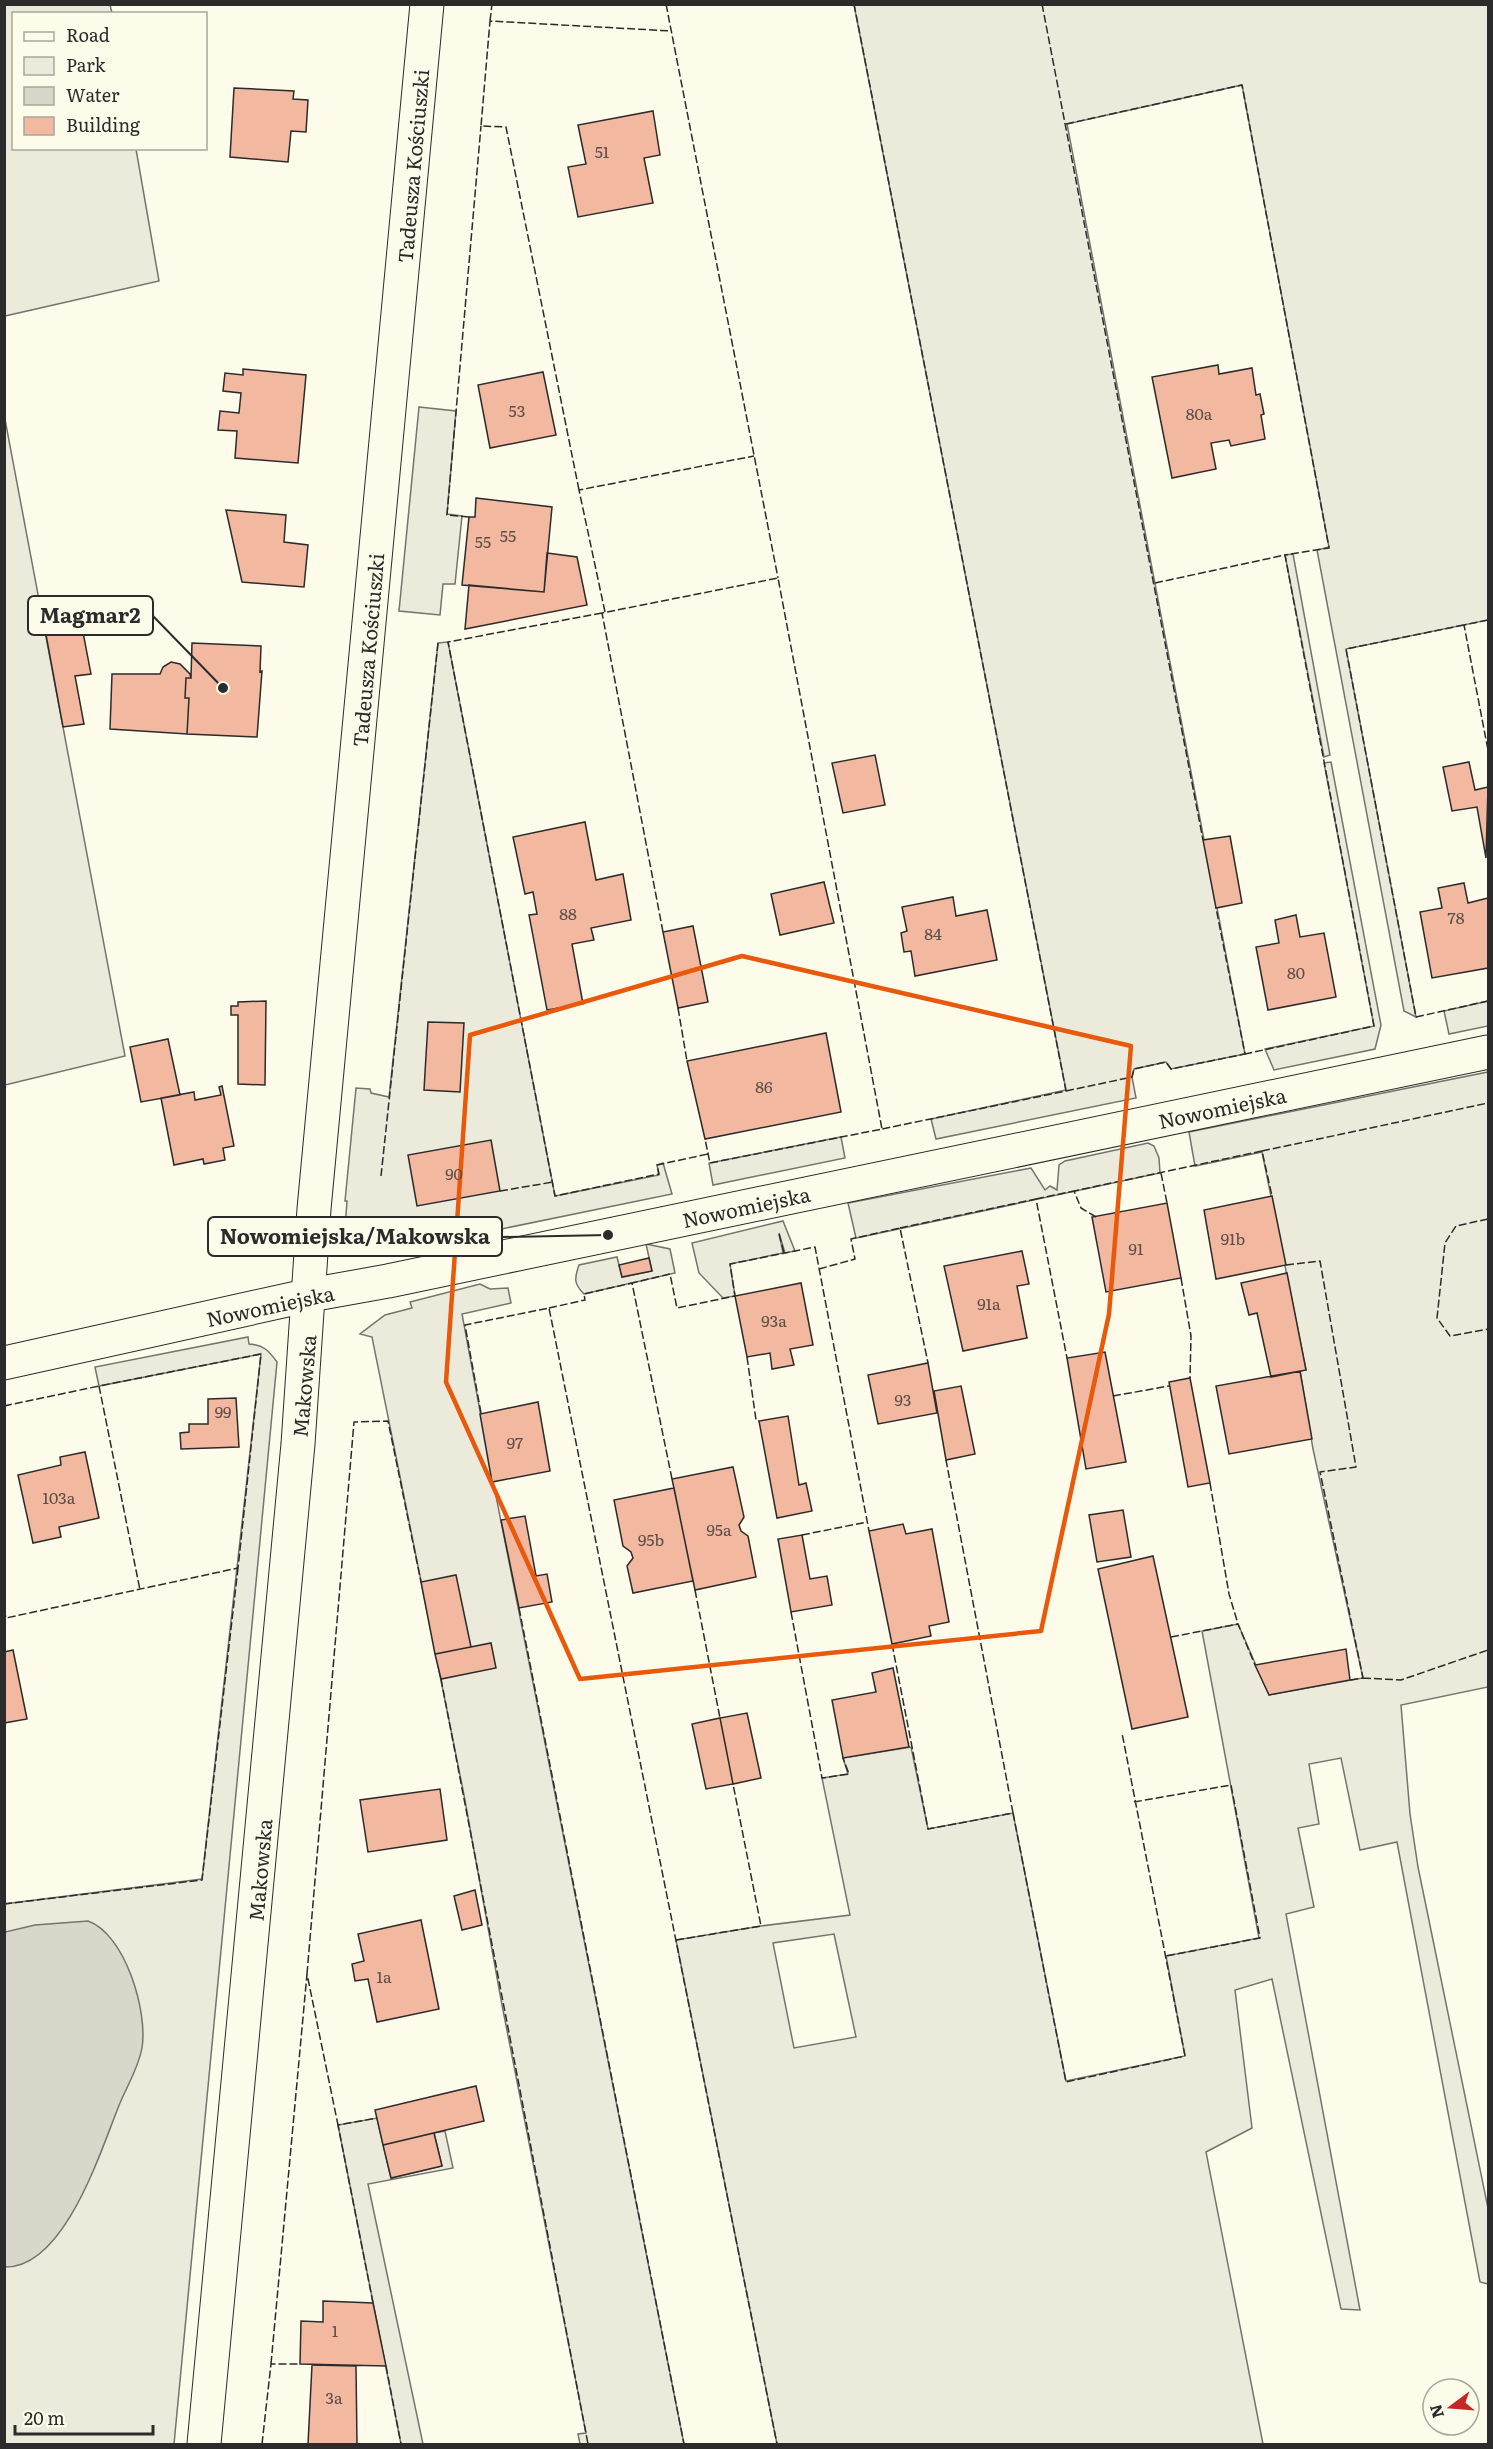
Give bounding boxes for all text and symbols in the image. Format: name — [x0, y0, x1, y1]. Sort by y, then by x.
legend — [12, 12, 207, 150]
text: Road — [66, 21, 110, 48]
text: Park — [66, 51, 107, 78]
street label: Tadeusza Kościuszki — [389, 68, 435, 264]
text: Water — [66, 81, 120, 108]
text: Building — [66, 111, 141, 138]
house number: 51 — [595, 139, 610, 163]
house number: 53 — [509, 398, 525, 422]
house number: 80a — [1186, 401, 1213, 425]
house number: 55 — [500, 523, 516, 547]
house number: 55 — [475, 529, 491, 553]
street label: Tadeusza Kościuszki — [344, 552, 390, 748]
callout: Magmar2 — [28, 596, 153, 635]
text: Magmar2 — [40, 598, 140, 629]
house number: 88 — [559, 901, 577, 925]
house number: 78 — [1448, 905, 1465, 929]
house number: 84 — [924, 921, 942, 945]
house number: 80 — [1287, 960, 1305, 984]
house number: 86 — [755, 1074, 773, 1098]
street label: Nowomiejska — [1155, 1079, 1289, 1135]
house number: 90 — [445, 1161, 463, 1185]
street label: Nowomiejska — [679, 1178, 813, 1234]
callout: Nowomiejska/Makowska — [208, 1217, 502, 1256]
text: Nowomiejska/Makowska — [220, 1219, 491, 1250]
house number: 91b — [1221, 1226, 1245, 1250]
house number: 91 — [1129, 1236, 1144, 1260]
street label: Nowomiejska — [203, 1277, 337, 1333]
house number: 91a — [977, 1291, 1001, 1315]
house number: 93a — [761, 1308, 787, 1332]
street label: Makowska — [284, 1333, 322, 1439]
house number: 93 — [894, 1387, 912, 1411]
house number: 99 — [215, 1399, 231, 1423]
house number: 97 — [507, 1430, 523, 1454]
house number: 103a — [43, 1485, 76, 1509]
house number: 95a — [706, 1517, 732, 1541]
house number: 95b — [638, 1527, 664, 1551]
street label: Makowska — [240, 1817, 278, 1923]
house number: 1a — [376, 1964, 392, 1988]
house number: 1 — [332, 2318, 339, 2342]
north arrow — [1421, 2377, 1481, 2437]
house number: 3a — [325, 2385, 343, 2409]
scale bar — [15, 2398, 153, 2436]
text: N — [1422, 2402, 1449, 2421]
text: 20 m — [24, 2404, 65, 2431]

